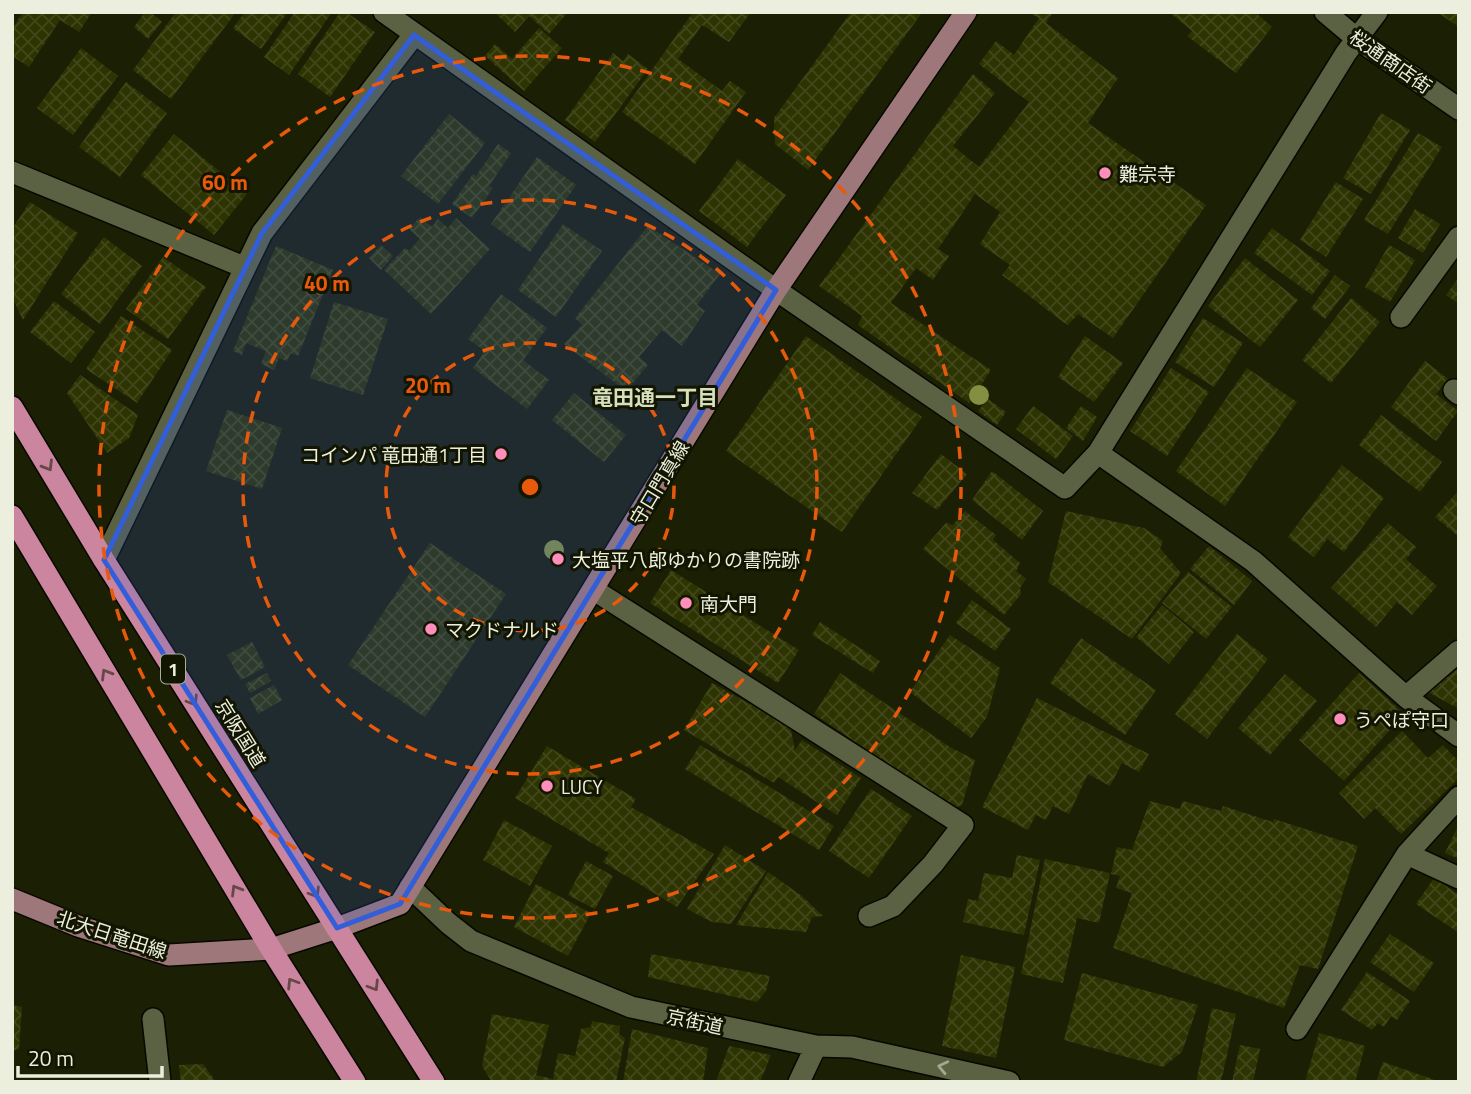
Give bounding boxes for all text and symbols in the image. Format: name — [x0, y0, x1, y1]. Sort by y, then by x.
street label: 桜通商店街 — [1344, 22, 1438, 100]
place label: 難宗寺 — [1119, 159, 1176, 188]
marker: 難宗寺 — [1097, 165, 1113, 181]
text: 60 m — [202, 166, 248, 198]
text: 40 m — [304, 267, 350, 299]
text: 20 m — [405, 369, 451, 401]
district label: 竜田通一丁目 — [592, 381, 718, 413]
street label: 守口門真線 — [622, 435, 696, 531]
place label: コインパ 竜田通1丁目 — [301, 440, 487, 469]
marker: コインパ 竜田通1丁目 — [493, 446, 509, 462]
one-way arrow — [39, 458, 52, 471]
centre of rings — [518, 475, 542, 499]
place label: 大塩平八郎ゆかりの書院跡 — [572, 545, 800, 574]
marker: 大塩平八郎ゆかりの書院跡 — [550, 551, 566, 567]
place label: 南大門 — [700, 589, 757, 618]
marker: 南大門 — [678, 595, 694, 611]
place label: マクドナルド — [445, 615, 559, 644]
marker: マクドナルド — [423, 621, 439, 637]
road number: 1 — [161, 654, 185, 684]
one-way arrow — [102, 669, 115, 682]
one-way arrow — [185, 693, 198, 706]
street label: 京阪国道 — [209, 693, 273, 773]
place label: うぺぽ守口 — [1354, 705, 1449, 734]
marker: うぺぽ守口 — [1332, 711, 1348, 727]
place label: LUCY — [561, 772, 603, 801]
marker: LUCY — [539, 778, 555, 794]
one-way arrow — [231, 885, 244, 898]
one-way arrow — [307, 885, 319, 898]
street label: 北大日竜田線 — [53, 903, 171, 965]
one-way arrow — [288, 977, 301, 990]
one-way arrow — [365, 978, 378, 991]
street label: 京街道 — [664, 1001, 726, 1041]
scale bar — [18, 1034, 161, 1078]
text: 20 m — [28, 1042, 74, 1074]
one-way arrow — [937, 1061, 949, 1075]

